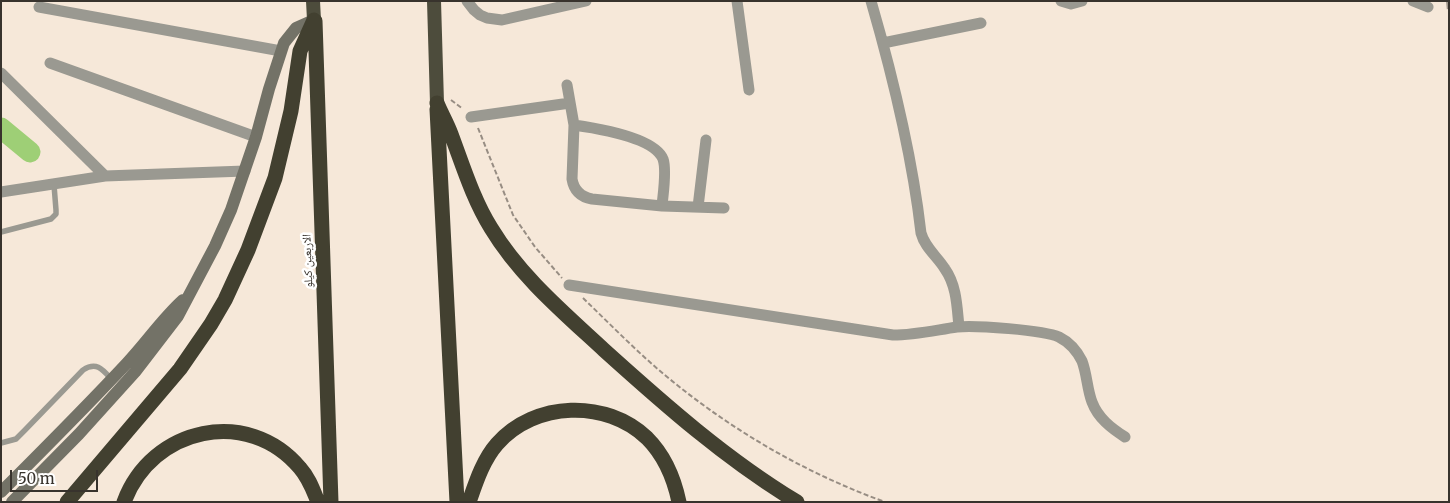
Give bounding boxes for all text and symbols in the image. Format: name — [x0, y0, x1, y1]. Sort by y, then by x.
street label: الاربعين كيلو — [300, 234, 316, 288]
scale bar — [12, 460, 100, 492]
text: 50 m — [18, 469, 55, 488]

